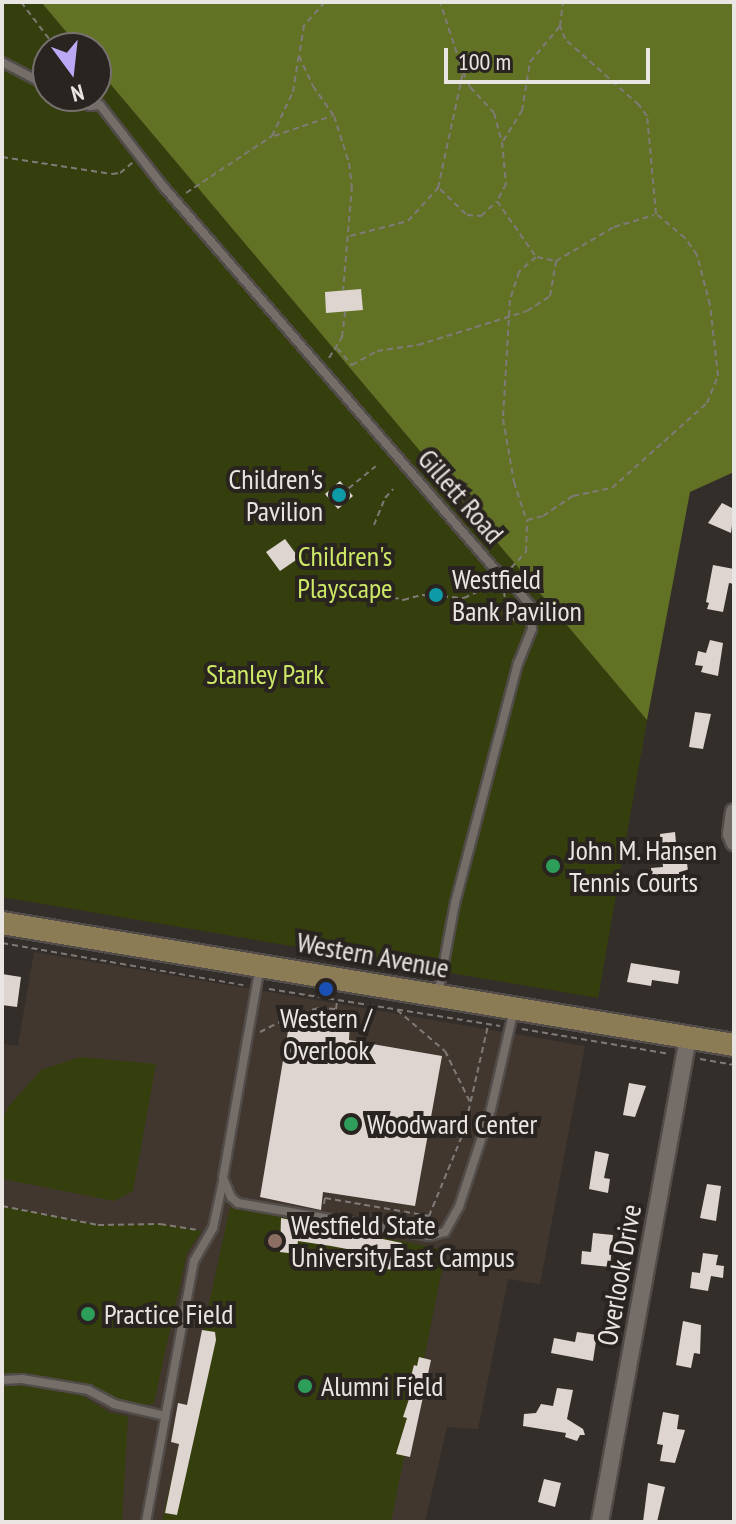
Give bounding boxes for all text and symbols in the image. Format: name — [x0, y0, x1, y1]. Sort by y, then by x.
north arrow — [32, 32, 112, 112]
scale bar — [448, 32, 654, 82]
text: 100 m — [458, 46, 511, 77]
text: N — [68, 78, 87, 108]
street label: Gillett Road — [411, 442, 511, 550]
place label: Children's Pavilion — [229, 462, 323, 528]
marker: Children's Pavilion — [330, 486, 348, 504]
park label: Children's Playscape — [297, 539, 393, 605]
place label: Westfield Bank Pavilion — [452, 562, 582, 628]
marker: Westfield Bank Pavilion — [427, 586, 445, 604]
park label: Stanley Park — [206, 657, 324, 691]
place label: John M. Hansen Tennis Courts — [569, 833, 719, 899]
marker: John M. Hansen Tennis Courts — [544, 857, 562, 875]
street label: Western Avenue — [294, 925, 452, 985]
marker: Western / Overlook — [317, 980, 335, 998]
place label: Western / Overlook — [280, 1001, 372, 1067]
place label: Woodward Center — [367, 1107, 537, 1141]
marker: Woodward Center — [342, 1115, 360, 1133]
street label: Overlook Drive — [590, 1201, 648, 1349]
place label: Westfield State University East Campus — [291, 1208, 516, 1274]
marker: Westfield State University East Campus — [266, 1232, 284, 1250]
place label: Practice Field — [104, 1297, 233, 1331]
marker: Practice Field — [79, 1305, 97, 1323]
place label: Alumni Field — [321, 1369, 443, 1403]
marker: Alumni Field — [296, 1377, 314, 1395]

